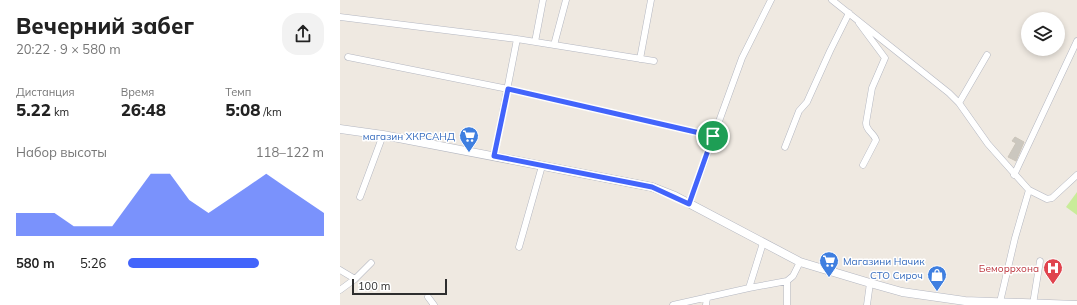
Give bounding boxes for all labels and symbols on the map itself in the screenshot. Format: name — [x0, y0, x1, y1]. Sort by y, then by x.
pin — [696, 119, 730, 153]
supermarket icon: магазин ХКРСАНД — [458, 125, 480, 153]
place label: магазин ХКРСАНД — [363, 130, 455, 143]
supermarket icon: Магазини Начик — [818, 250, 840, 278]
place label: Магазини Начик — [843, 255, 925, 268]
hospital icon: Беморрхона — [1042, 257, 1064, 285]
place label: Беморрхона — [979, 262, 1039, 275]
shop icon: СТО Сироч — [926, 264, 948, 292]
place label: СТО Сироч — [870, 269, 923, 282]
scale bar — [352, 277, 447, 296]

